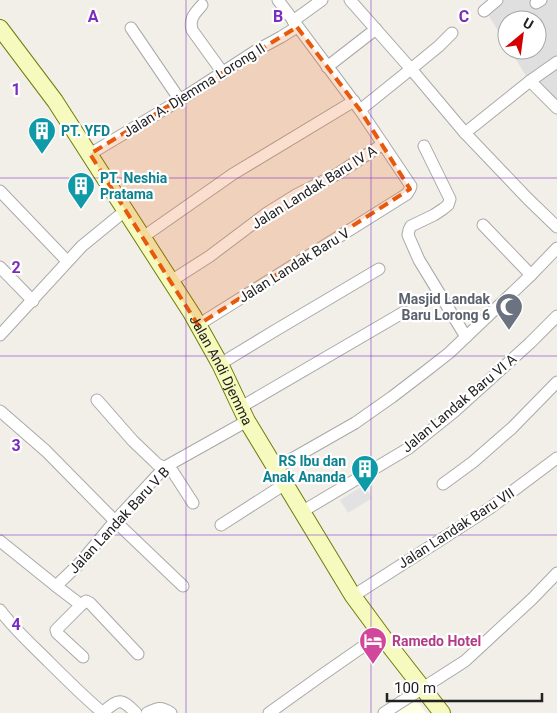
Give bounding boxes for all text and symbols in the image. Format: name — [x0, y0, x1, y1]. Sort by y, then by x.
text: A — [88, 7, 99, 26]
text: B — [273, 7, 283, 26]
text: C — [459, 7, 469, 26]
north arrow — [497, 10, 547, 60]
text: U — [520, 14, 536, 33]
street label: Jalan A. Djemma Lorong II — [120, 40, 268, 140]
text: 1 — [11, 80, 21, 99]
building icon: PT. YFD — [27, 116, 57, 155]
place label: PT. YFD — [61, 123, 110, 139]
street label: Jalan Landak Baru IV A — [249, 142, 379, 232]
place label: PT. Neshia Pratama — [100, 170, 168, 202]
building icon: PT. Neshia Pratama — [66, 171, 96, 210]
street label: Jalan Landak Baru V — [236, 224, 352, 306]
text: 2 — [11, 258, 21, 277]
place label: Masjid Landak Baru Lorong 6 — [399, 291, 491, 323]
mosque icon: Masjid Landak Baru Lorong 6 — [494, 292, 524, 331]
street label: Jalan Andi Djemma — [186, 312, 256, 428]
street label: Jalan Landak Baru VI A — [399, 351, 519, 455]
text: 3 — [11, 436, 21, 455]
place label: RS Ibu dan Anak Ananda — [263, 453, 347, 485]
building icon: RS Ibu dan Anak Ananda — [350, 454, 380, 493]
street label: Jalan Landak Baru V B — [65, 463, 173, 577]
street label: Jalan Landak Baru VII — [395, 484, 517, 572]
text: 4 — [11, 615, 21, 634]
hotel icon: Ramedo Hotel — [358, 626, 388, 665]
place label: Ramedo Hotel — [392, 633, 481, 649]
scale bar — [387, 670, 542, 702]
text: 100 m — [394, 679, 436, 697]

